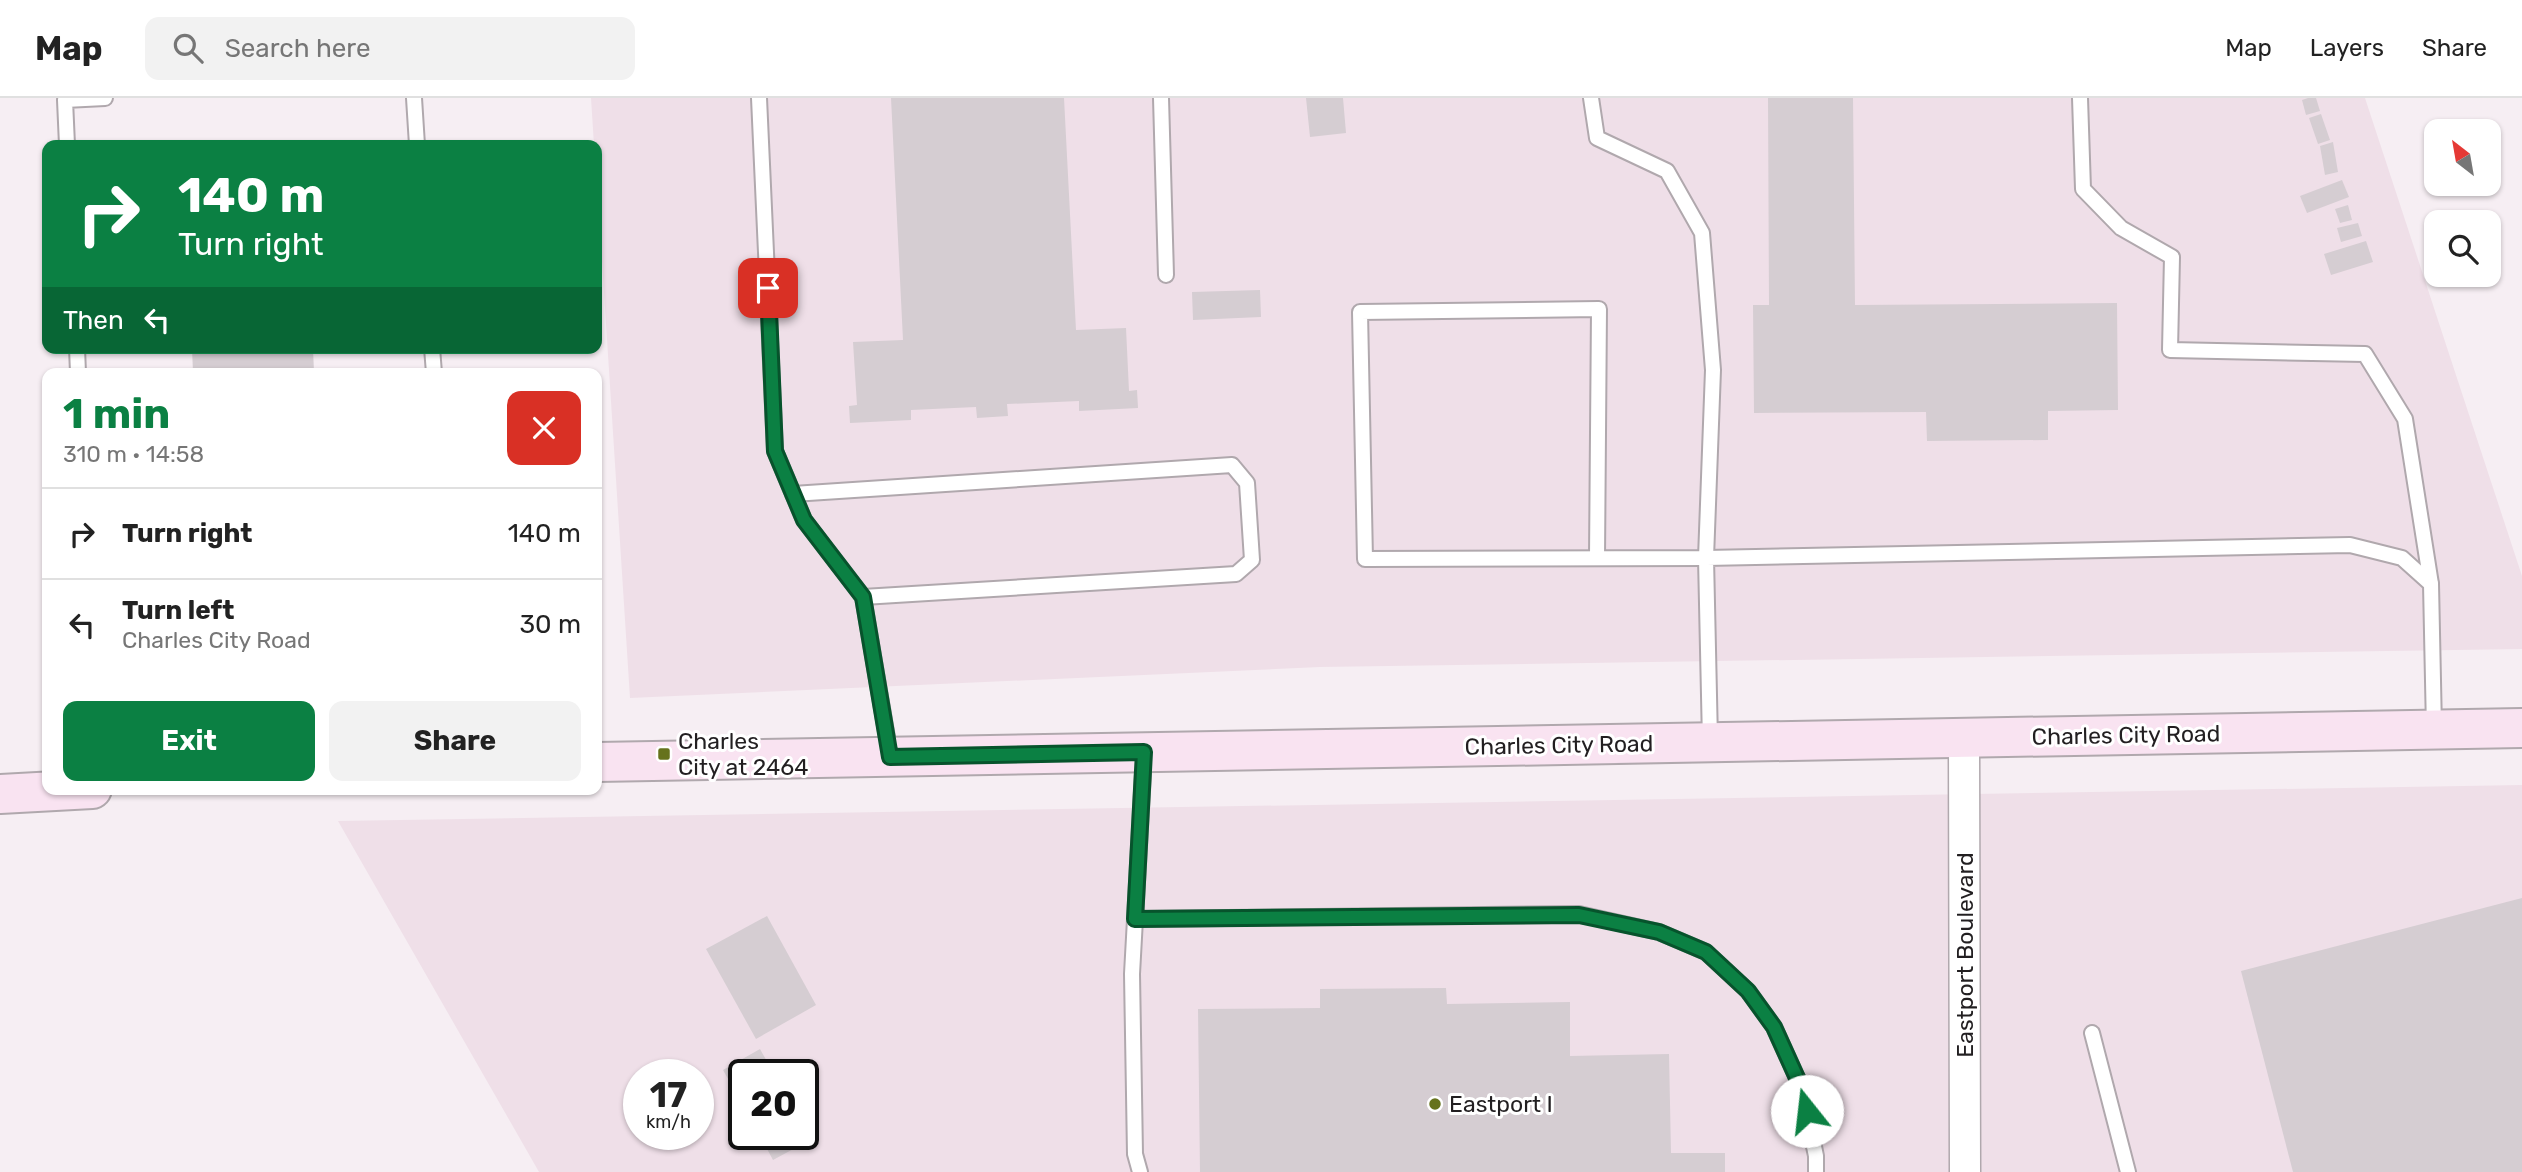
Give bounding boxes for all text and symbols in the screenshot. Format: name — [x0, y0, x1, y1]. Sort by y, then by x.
search box — [145, 17, 635, 80]
text: Map — [35, 29, 103, 68]
icon: search — [169, 29, 207, 67]
text: Search here — [225, 33, 370, 64]
text: Map — [2225, 34, 2272, 62]
text: Layers — [2310, 34, 2384, 62]
text: Share — [2422, 34, 2487, 62]
north arrow — [2424, 119, 2501, 196]
map controls — [2424, 119, 2501, 287]
text: 140 m — [178, 166, 324, 224]
icon: right — [63, 168, 154, 259]
button: search — [2424, 210, 2501, 287]
text: Turn right — [178, 225, 323, 263]
pin — [738, 258, 798, 318]
icon: arrive — [749, 269, 787, 307]
icon: left — [138, 301, 176, 339]
text: Then — [63, 305, 124, 336]
text: 1 min — [63, 389, 170, 439]
button: close — [507, 391, 581, 465]
text: 310 m · 14:58 — [63, 440, 204, 468]
icon: right — [63, 515, 101, 553]
text: Turn right — [122, 518, 252, 549]
text: 140 m — [508, 518, 581, 549]
text: Turn left — [122, 595, 234, 626]
icon: left — [63, 606, 101, 644]
text: 30 m — [519, 609, 581, 640]
text: Charles City Road — [122, 626, 311, 654]
button: Exit — [63, 701, 315, 781]
button: Share — [329, 701, 581, 781]
street label: Charles City Road — [2031, 719, 2221, 751]
place label: Charles City at 2464 — [678, 727, 809, 781]
street label: Charles City Road — [1464, 729, 1654, 761]
marker: Charles City at 2464 — [656, 746, 672, 762]
street label: Eastport Boulevard — [1951, 852, 1979, 1058]
speed limit sign: 20 — [728, 1059, 819, 1150]
text: 17 — [650, 1074, 687, 1116]
position arrow — [1770, 1074, 1844, 1148]
place label: Eastport I — [1449, 1090, 1553, 1118]
marker: Eastport I — [1427, 1096, 1443, 1112]
text: km/h — [646, 1111, 691, 1133]

